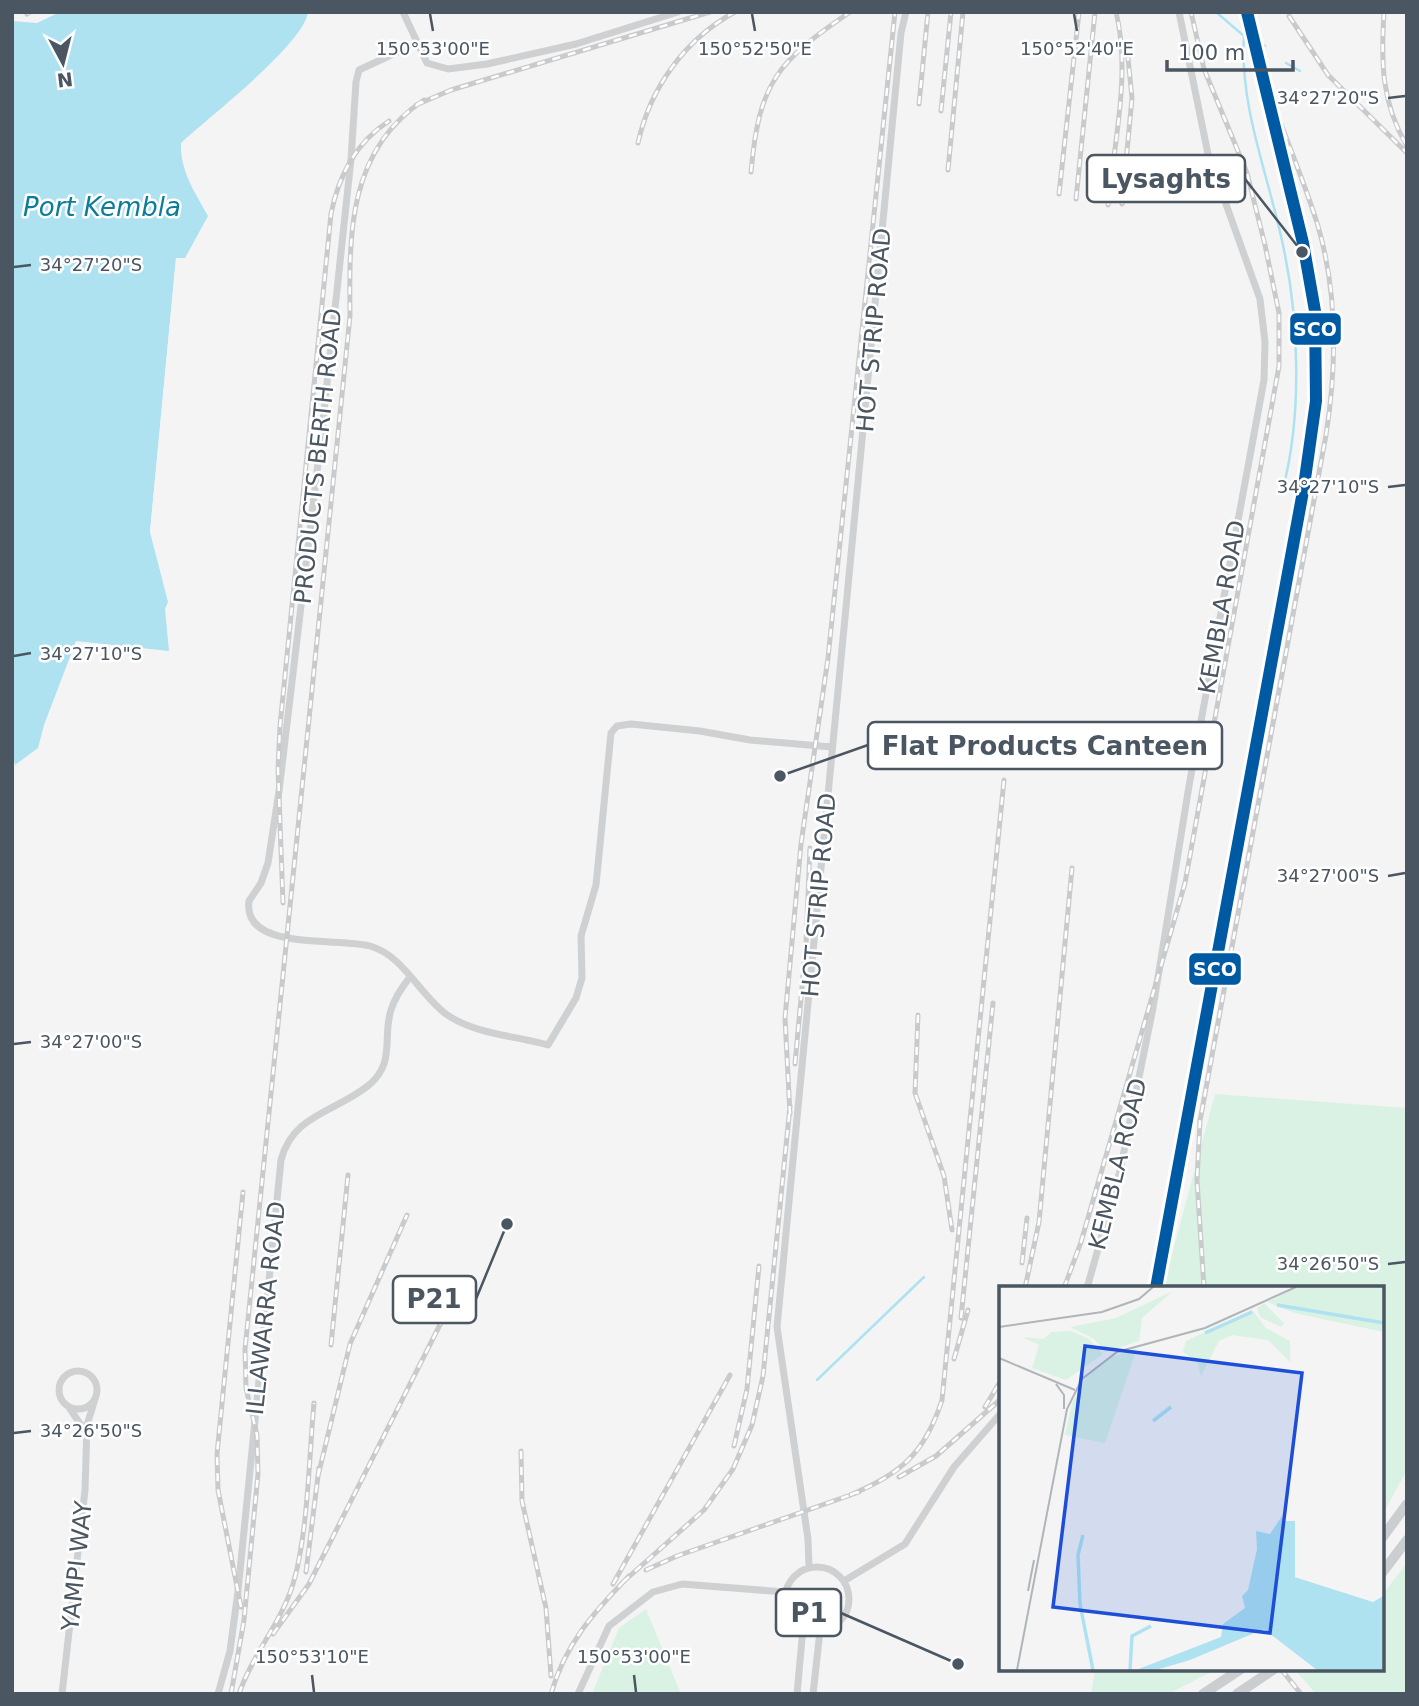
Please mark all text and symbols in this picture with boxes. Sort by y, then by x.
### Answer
north arrow [28,28,98,98]
scale bar [1167,28,1293,72]
text: 150°53'00"E [376,38,490,59]
text: 150°52'50"E [698,38,812,59]
text: 150°52'40"E [1020,38,1134,59]
text: 100 m [1178,41,1245,65]
text: N [56,68,74,92]
text: 34°27'20"S [1277,87,1379,108]
callout: Lysaghts [1087,155,1245,202]
text: Lysaghts [1101,164,1231,194]
water label: Port Kembla [23,192,181,222]
street label: HOT STRIP ROAD [851,227,897,433]
text: 34°27'20"S [40,254,142,275]
street label: PRODUCTS BERTH ROAD [289,307,347,605]
line badge: SCO [1289,312,1342,346]
text: SCO [1293,318,1337,340]
text: 34°27'10"S [1277,476,1379,497]
street label: KEMBLA ROAD [1193,518,1251,696]
text: 34°27'10"S [40,643,142,664]
callout: Flat Products Canteen [868,722,1222,769]
text: Flat Products Canteen [882,731,1208,761]
street label: HOT STRIP ROAD [796,792,842,998]
text: 34°27'00"S [1277,865,1379,886]
line badge: SCO [1188,952,1242,986]
text: SCO [1193,958,1237,980]
text: 34°27'00"S [40,1031,142,1052]
street label: KEMBLA ROAD [1083,1075,1153,1253]
street label: ILLAWARRA ROAD [241,1200,291,1416]
text: 34°26'50"S [1277,1253,1379,1274]
callout: P21 [393,1276,476,1323]
text: P21 [406,1284,462,1314]
inset map [999,1286,1384,1671]
text: 34°26'50"S [40,1420,142,1441]
street label: YAMPI WAY [56,1499,98,1633]
callout: P1 [776,1589,841,1636]
text: P1 [790,1598,828,1628]
text: 150°53'10"E [255,1646,369,1667]
text: 150°53'00"E [577,1646,691,1667]

